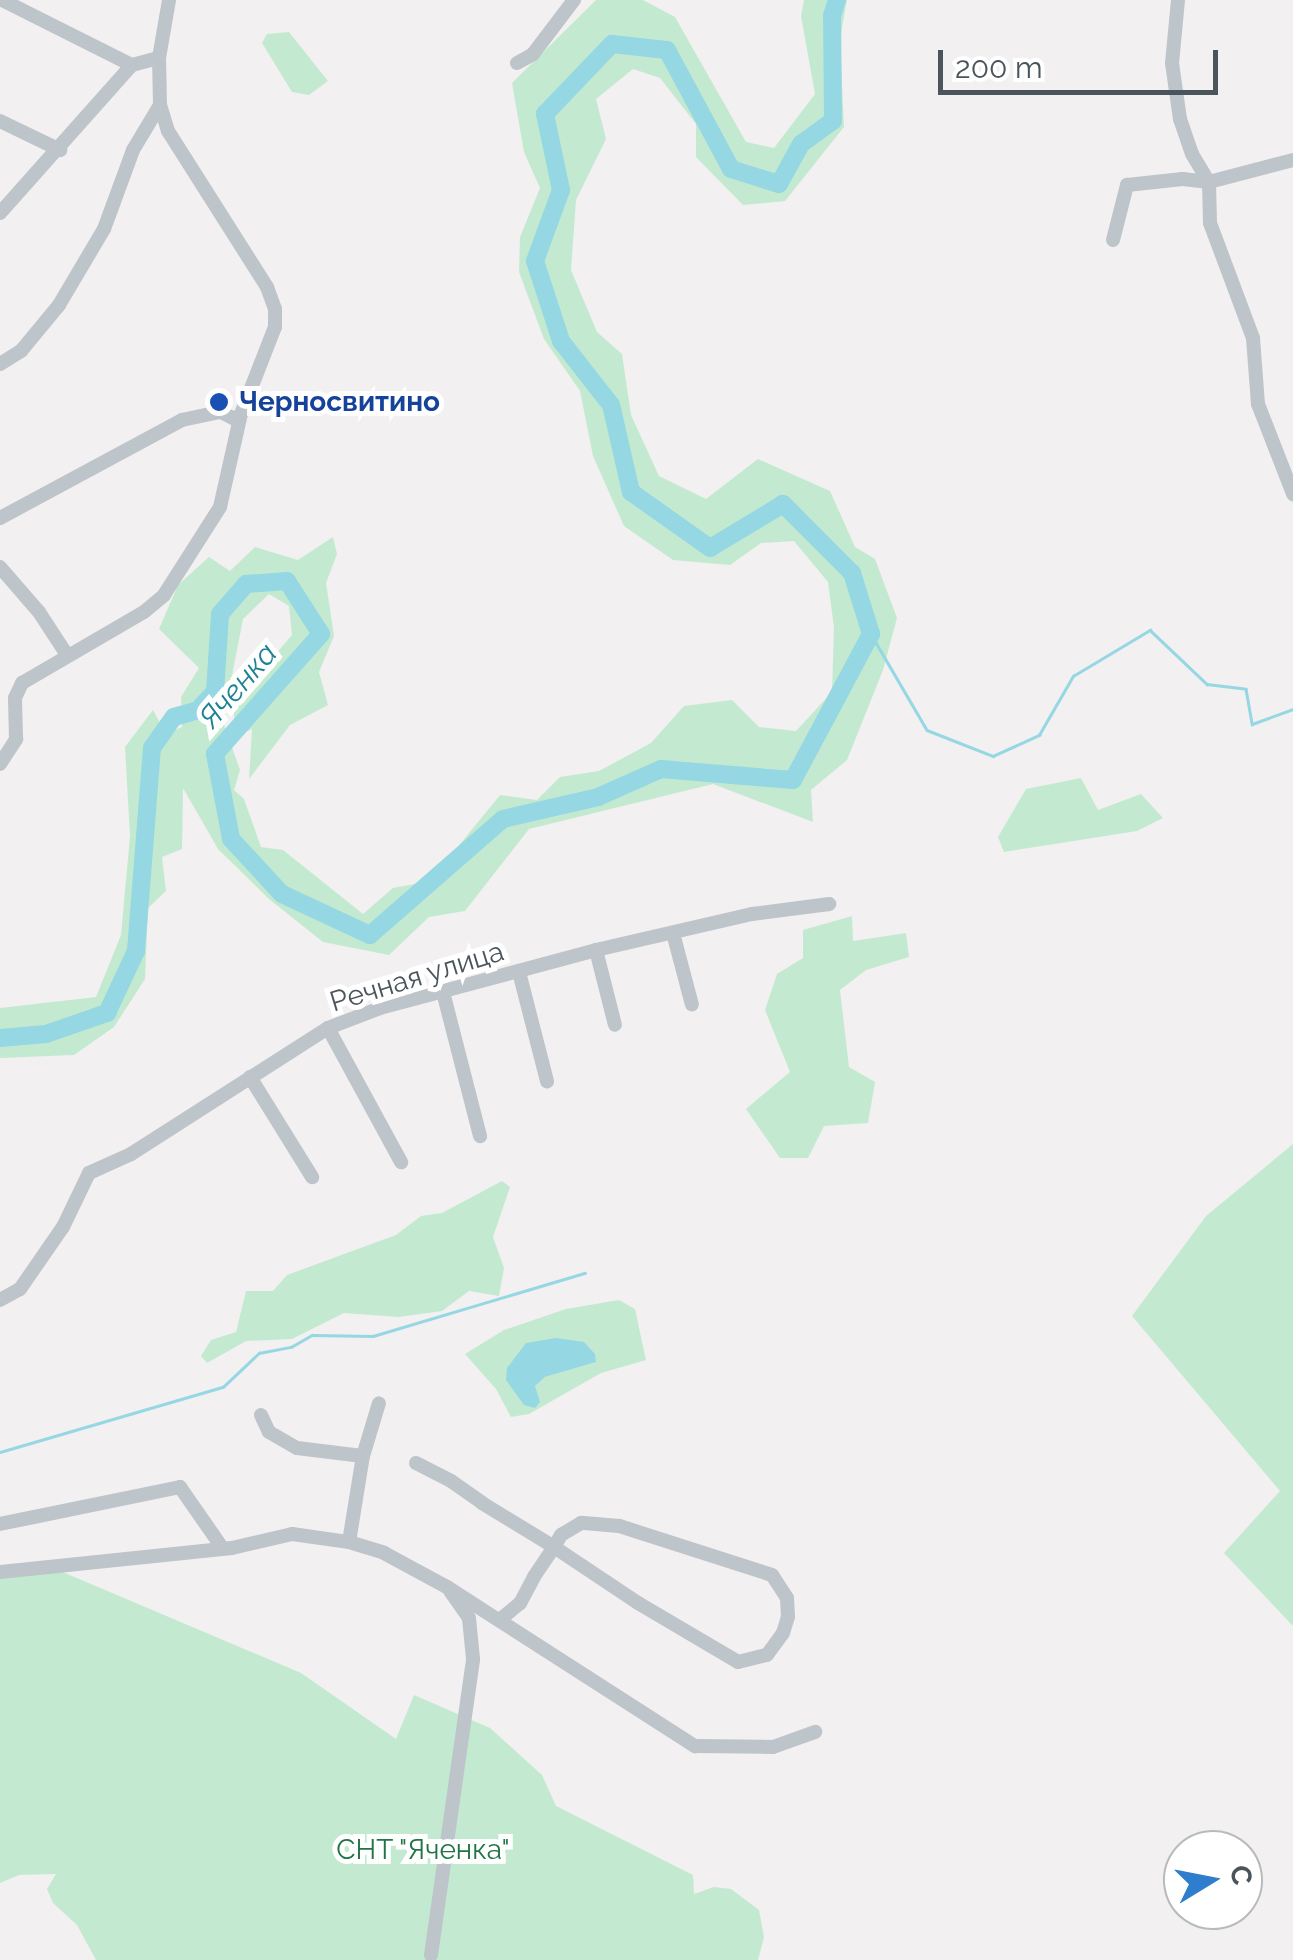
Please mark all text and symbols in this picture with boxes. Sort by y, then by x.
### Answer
scale bar [943,30,1223,92]
text: 200 m [955,50,1043,85]
place label: Черносвитино [239,385,440,419]
marker: Черносвитино [208,391,230,413]
water label: Яченка [191,636,285,736]
street label: Речная улица [326,935,508,1019]
north arrow [1163,1830,1263,1930]
park label: СНТ "Яченка" [336,1833,510,1867]
text: С [1223,1863,1259,1887]

